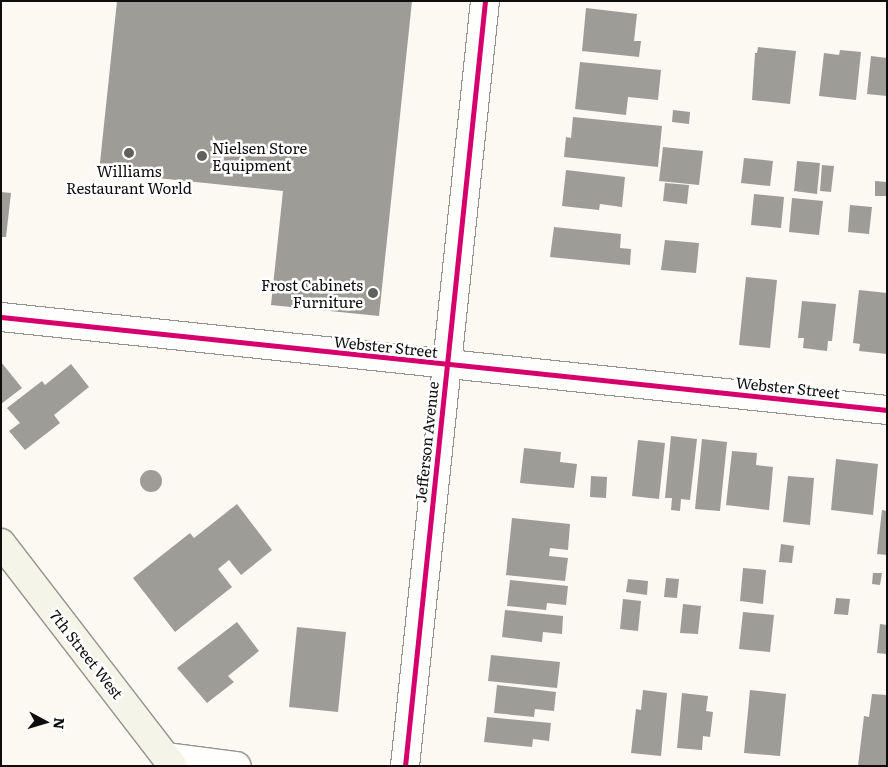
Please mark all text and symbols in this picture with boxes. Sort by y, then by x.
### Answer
place label: Nielsen Store Equipment [212,138,307,173]
marker: Williams Restaurant World [123,147,135,159]
marker: Nielsen Store Equipment [196,150,208,162]
place label: Williams Restaurant World [66,161,192,196]
place label: Frost Cabinets Furniture [261,275,363,310]
marker: Frost Cabinets Furniture [367,287,379,299]
street label: Webster Street [333,332,439,360]
street label: Webster Street [735,373,841,401]
street label: Jefferson Avenue [411,380,441,504]
street label: 7th Street West [47,606,127,702]
north arrow [20,697,70,747]
text: N [49,717,70,730]

